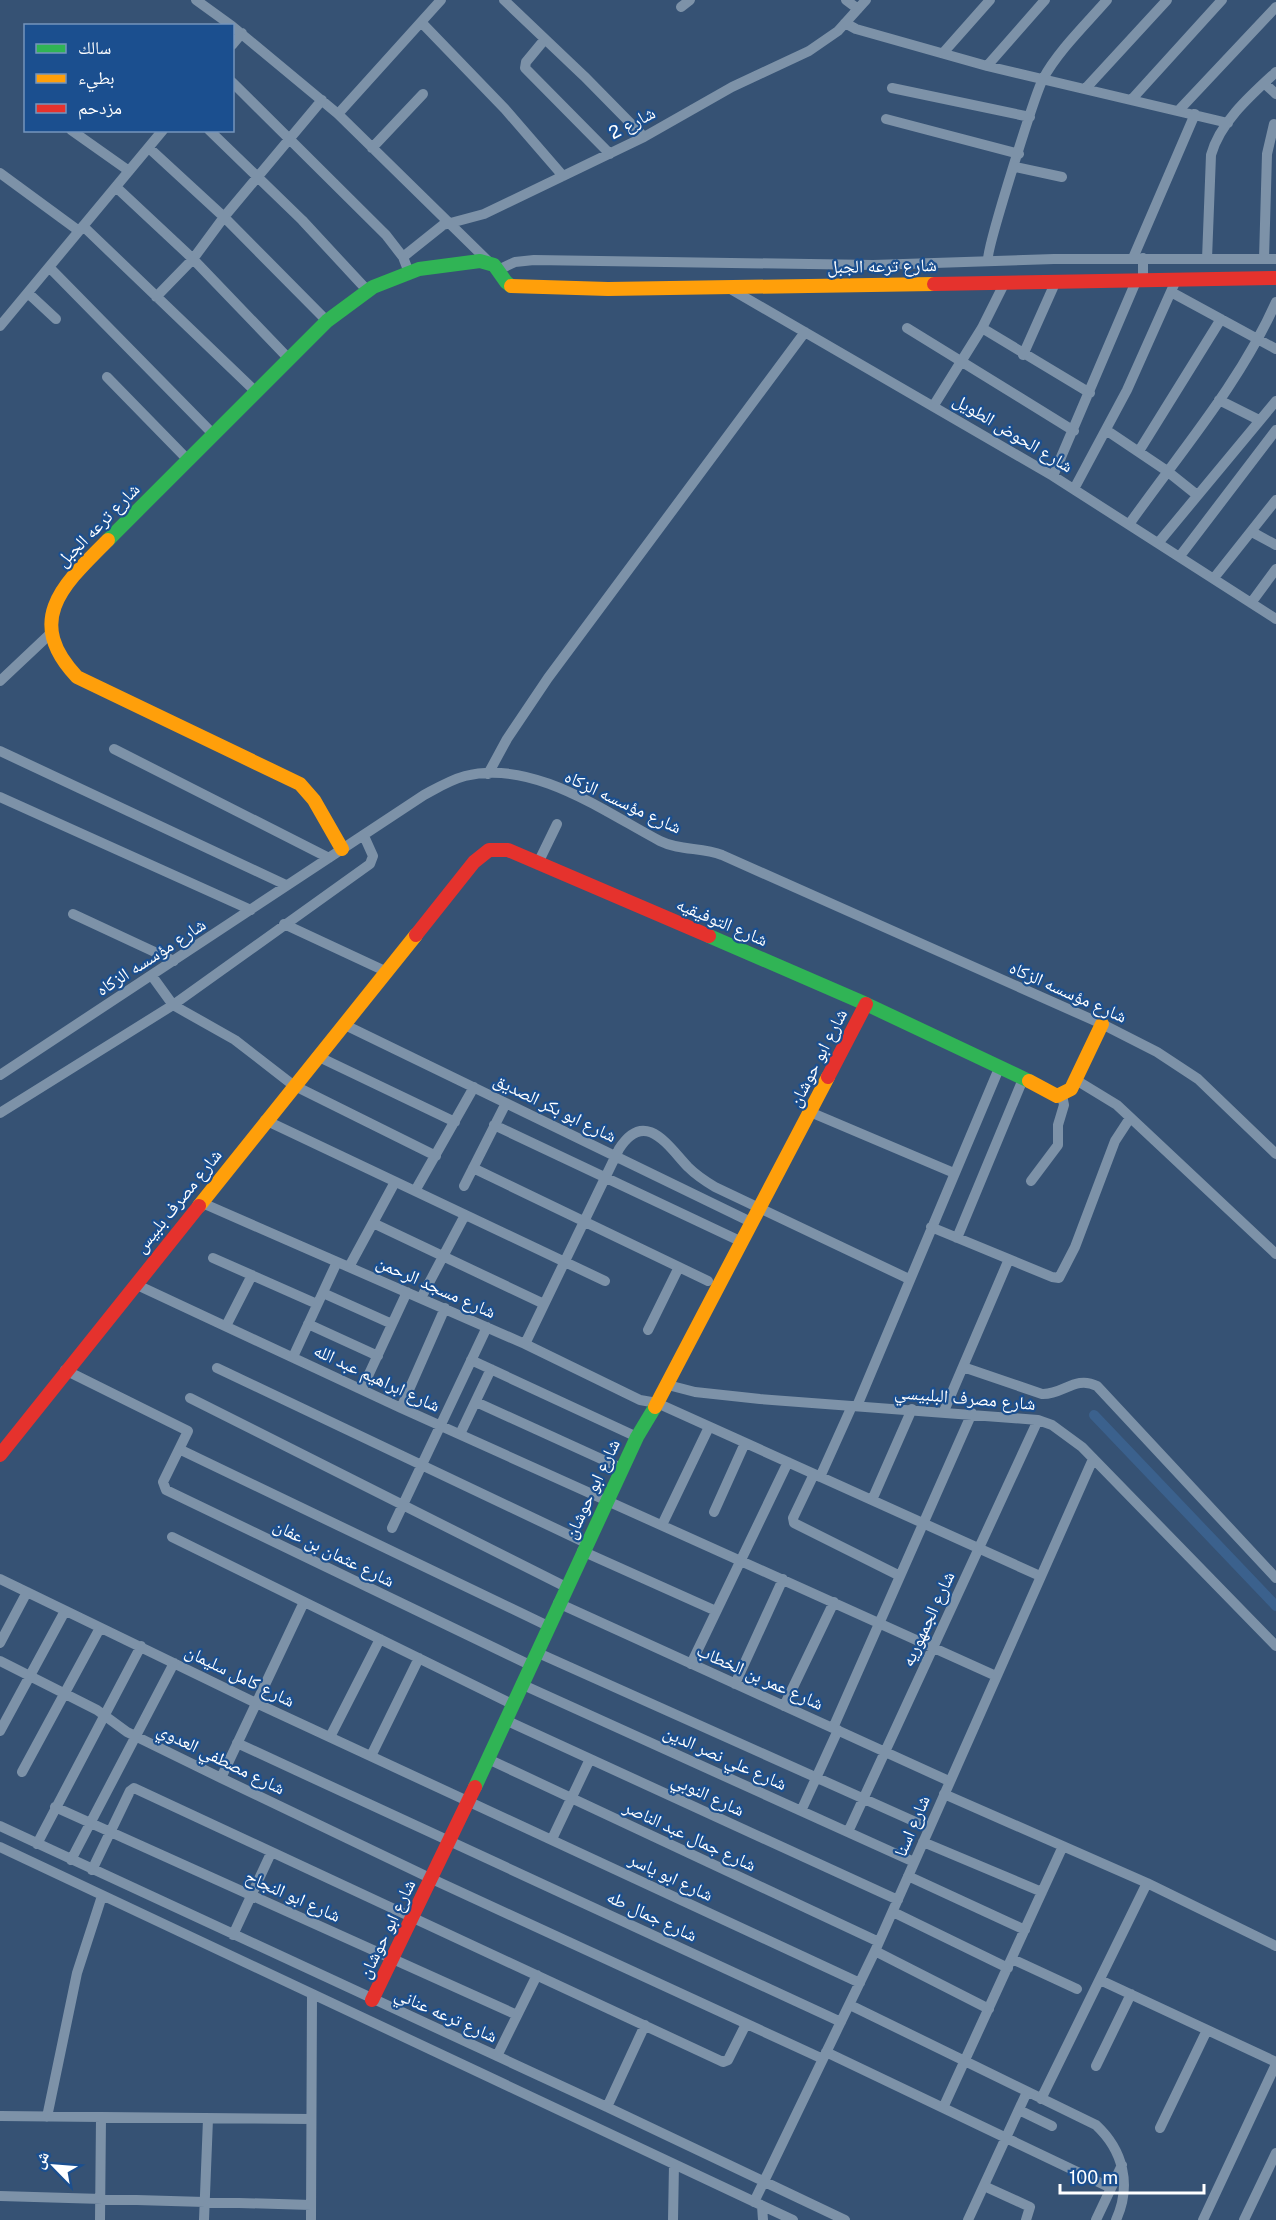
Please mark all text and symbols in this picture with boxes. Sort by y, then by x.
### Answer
legend [24,24,234,132]
text: سالك [78,37,111,58]
text: بطيء [78,67,115,93]
text: مزدحم [78,97,122,120]
street label: شارع 2 [605,102,659,144]
street label: شارع ترعه الجبل [827,254,937,278]
street label: شارع الحوض الطويل [949,389,1077,477]
street label: شارع ترعه الجبل [51,478,145,572]
street label: شارع مؤسسه الزكاه [561,765,685,839]
street label: شارع التوفيقيه [673,893,771,951]
street label: شارع مؤسسه الزكاه [92,913,210,1001]
street label: شارع مؤسسه الزكاه [1006,956,1130,1028]
street label: شارع ابو حوشان [784,1005,852,1111]
street label: شارع ابو بكر الصديق [490,1069,620,1147]
street label: شارع مصرف بلبيس [129,1145,227,1257]
street label: شارع مسجد الرحمن [373,1251,499,1323]
street label: شارع ابراهيم عبد الله [310,1339,444,1418]
street label: شارع مصرف البلبيسي [893,1381,1036,1419]
street label: شارع ابو حوشان [559,1436,625,1542]
street label: شارع عثمان بن عفان [270,1514,398,1592]
street label: شارع الجمهوريه [896,1568,960,1670]
street label: شارع عمر بن الخطاب [693,1639,827,1715]
street label: شارع كامل سليمان [182,1640,298,1712]
street label: شارع مصطفي العدوي [152,1719,288,1803]
street label: شارع علي نصر الدين [658,1721,790,1798]
street label: شارع النوبي [667,1769,748,1825]
street label: شارع اسنا [889,1792,935,1860]
street label: شارع جمال عبد الناصر [619,1795,760,1876]
street label: شارع ابو ياسر [624,1847,717,1906]
street label: شارع ابو النجاح [242,1865,344,1928]
street label: شارع ابو حوشان [354,1876,420,1982]
street label: شارع جمال طه [603,1886,701,1946]
street label: شارع ترعه عناني [390,1983,501,2051]
north arrow [24,2136,84,2196]
text: ش [29,2148,53,2172]
scale bar [1060,2157,1204,2195]
text: 100 m [1069,2167,1118,2188]

